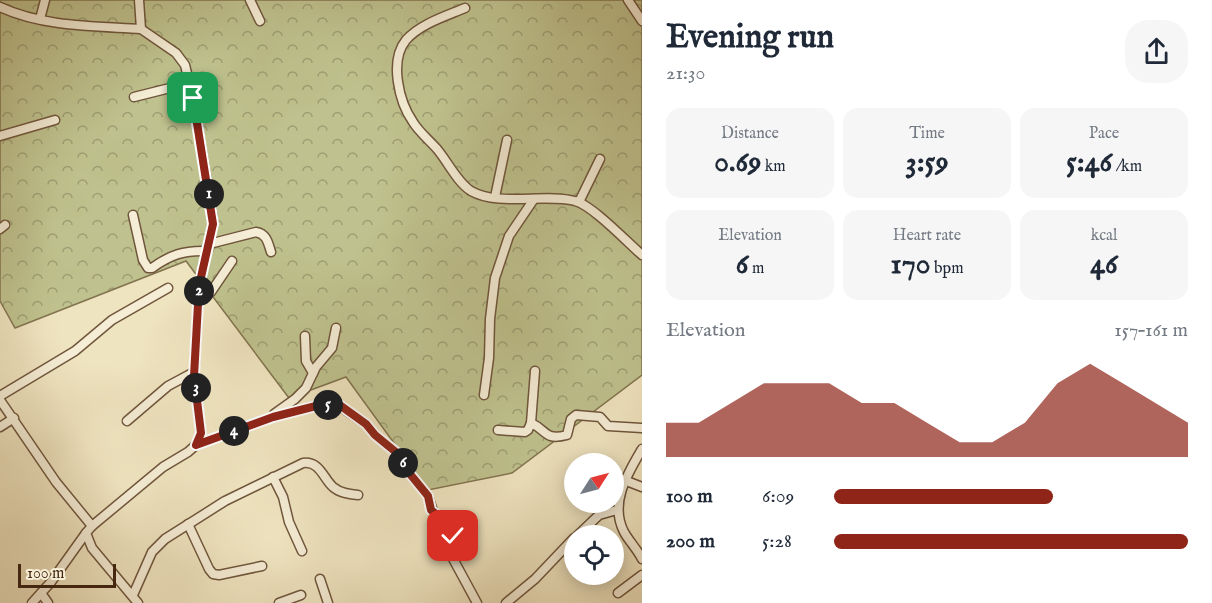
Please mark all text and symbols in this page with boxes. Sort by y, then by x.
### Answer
text: Evening run [666,17,834,59]
button: share [1125,20,1188,83]
text: 21:30 [666,61,705,86]
pin [167,72,218,123]
icon: arrive [176,81,209,114]
text: Distance [721,124,779,144]
text: Time [909,124,945,144]
text: Pace [1089,124,1119,144]
text: 0.69 [714,144,761,182]
text: 3:59 [905,144,949,182]
text: 5:46 [1066,144,1112,182]
text: km [761,157,786,177]
text: /km [1112,157,1142,177]
pin: 1 [194,179,224,209]
text: 1 [206,184,212,204]
text: Elevation [718,226,782,246]
text: Heart rate [893,226,961,246]
text: kcal [1091,226,1117,246]
text: 6 [736,246,748,284]
text: 170 [891,246,930,284]
text: 46 [1090,246,1118,284]
text: m [748,259,764,279]
text: bpm [930,259,963,279]
pin: 2 [184,276,214,306]
text: 2 [195,281,203,301]
text: Elevation [666,318,745,343]
text: 157–161 m [1114,318,1188,343]
pin: 3 [181,373,211,403]
text: 3 [193,378,199,398]
pin: 5 [313,390,343,420]
text: 5 [325,395,331,415]
pin: 4 [219,416,249,446]
text: 4 [230,421,238,441]
pin: 6 [388,448,418,478]
text: 6 [400,453,406,473]
north arrow [564,453,624,513]
map controls [564,453,624,585]
text: 100 m [666,484,713,509]
text: 6:09 [762,484,794,509]
pin [427,510,478,561]
icon: check [436,519,469,552]
button: locate [564,525,624,585]
text: 200 m [666,529,715,554]
text: 5:28 [762,529,792,554]
scale bar [18,561,116,588]
text: 100 m [27,564,64,584]

